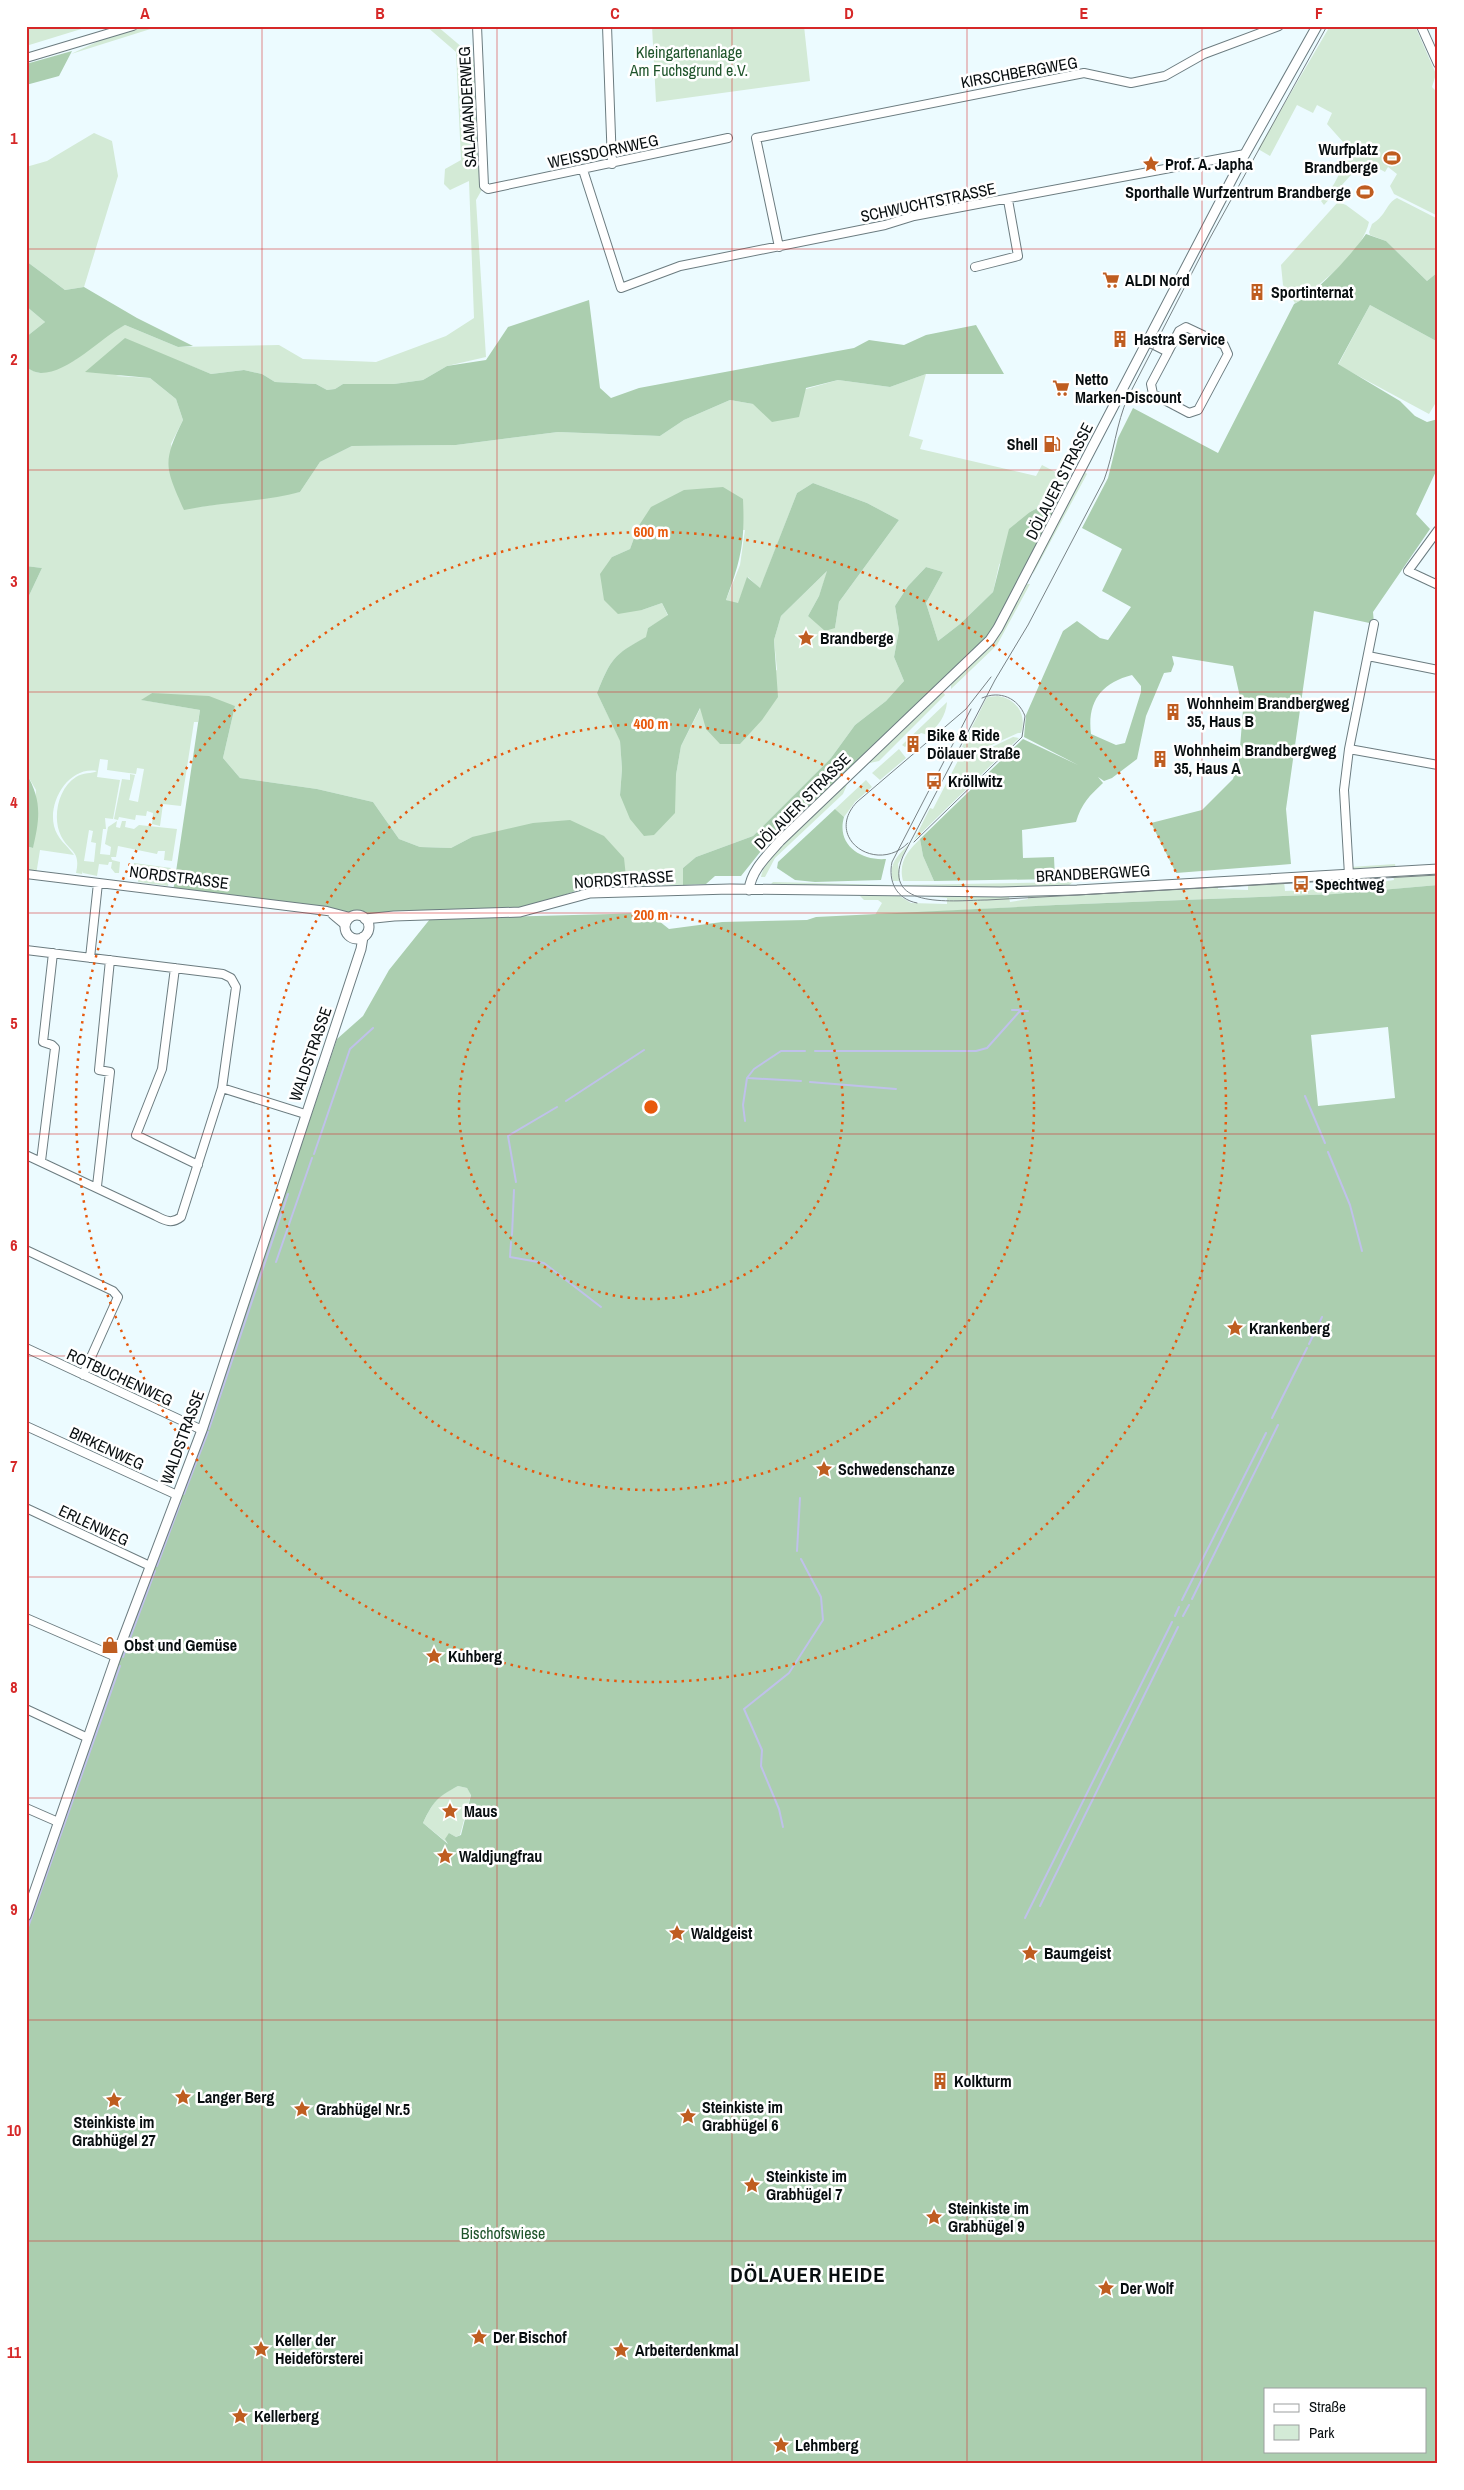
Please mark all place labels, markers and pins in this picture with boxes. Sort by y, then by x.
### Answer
place label: Wurfplatz Brandberge [1304,138,1378,178]
sports icon: Wurfplatz Brandberge [1382,148,1402,168]
place label: Prof. A. Japha [1165,153,1253,175]
place icon: Prof. A. Japha [1141,154,1161,174]
place label: Sporthalle Wurfzentrum Brandberge [1125,181,1351,203]
sports icon: Sporthalle Wurfzentrum Brandberge [1355,182,1375,202]
place label: ALDI Nord [1125,269,1190,291]
supermarket icon: ALDI Nord [1101,270,1121,290]
place label: Sportinternat [1271,281,1354,303]
building icon: Sportinternat [1247,282,1267,302]
place label: Hastra Service [1134,328,1225,350]
building icon: Hastra Service [1110,329,1130,349]
place label: Netto Marken-Discount [1075,368,1182,408]
supermarket icon: Netto Marken-Discount [1051,378,1071,398]
place label: Shell [1007,433,1038,455]
fuel station icon: Shell [1042,434,1062,454]
place label: Brandberge [820,627,894,649]
place icon: Brandberge [796,628,816,648]
place label: Wohnheim Brandbergweg 35, Haus B [1187,692,1349,732]
building icon: Wohnheim Brandbergweg 35, Haus B [1163,702,1183,722]
place label: Bike & Ride Dölauer Straße [927,724,1020,764]
building icon: Bike & Ride Dölauer Straße [903,734,923,754]
place label: Wohnheim Brandbergweg 35, Haus A [1174,739,1336,779]
building icon: Wohnheim Brandbergweg 35, Haus A [1150,749,1170,769]
place label: Kröllwitz [948,770,1003,792]
bus stop icon: Kröllwitz [924,771,944,791]
place label: Spechtweg [1315,873,1384,895]
bus stop icon: Spechtweg [1291,874,1311,894]
centre of rings [642,1098,660,1116]
place label: Krankenberg [1249,1317,1330,1339]
place icon: Krankenberg [1225,1318,1245,1338]
place label: Schwedenschanze [838,1458,955,1480]
place icon: Schwedenschanze [814,1459,834,1479]
place label: Obst und Gemüse [124,1634,237,1656]
shop icon: Obst und Gemüse [100,1635,120,1655]
place label: Kuhberg [448,1645,502,1667]
place icon: Kuhberg [424,1646,444,1666]
place label: Maus [464,1800,498,1822]
place icon: Maus [440,1801,460,1821]
place label: Waldjungfrau [459,1845,542,1867]
place icon: Waldjungfrau [435,1846,455,1866]
place label: Waldgeist [691,1922,753,1944]
place icon: Waldgeist [667,1923,687,1943]
place label: Baumgeist [1044,1942,1112,1964]
place icon: Baumgeist [1020,1943,1040,1963]
place label: Kolkturm [954,2070,1012,2092]
building icon: Kolkturm [930,2071,950,2091]
place label: Langer Berg [197,2086,274,2108]
place icon: Langer Berg [173,2087,193,2107]
place icon: Steinkiste im Grabhügel 27 [104,2090,124,2110]
place label: Steinkiste im Grabhügel 6 [702,2096,783,2136]
place label: Grabhügel Nr.5 [316,2098,410,2120]
place icon: Grabhügel Nr.5 [292,2099,312,2119]
place icon: Steinkiste im Grabhügel 6 [678,2106,698,2126]
place label: Steinkiste im Grabhügel 27 [72,2111,156,2151]
place label: Steinkiste im Grabhügel 7 [766,2165,847,2205]
place icon: Steinkiste im Grabhügel 7 [742,2175,762,2195]
place label: Steinkiste im Grabhügel 9 [948,2197,1029,2237]
place icon: Steinkiste im Grabhügel 9 [924,2207,944,2227]
place label: Der Wolf [1120,2277,1174,2299]
place icon: Der Wolf [1096,2278,1116,2298]
place label: Der Bischof [493,2326,567,2348]
place icon: Der Bischof [469,2327,489,2347]
place label: Keller der Heideförsterei [275,2329,363,2369]
place icon: Keller der Heideförsterei [251,2339,271,2359]
place label: Arbeiterdenkmal [635,2339,739,2361]
place icon: Arbeiterdenkmal [611,2340,631,2360]
place label: Kellerberg [254,2405,319,2427]
place icon: Kellerberg [230,2406,250,2426]
place label: Lehmberg [795,2434,858,2456]
place icon: Lehmberg [771,2435,791,2455]

